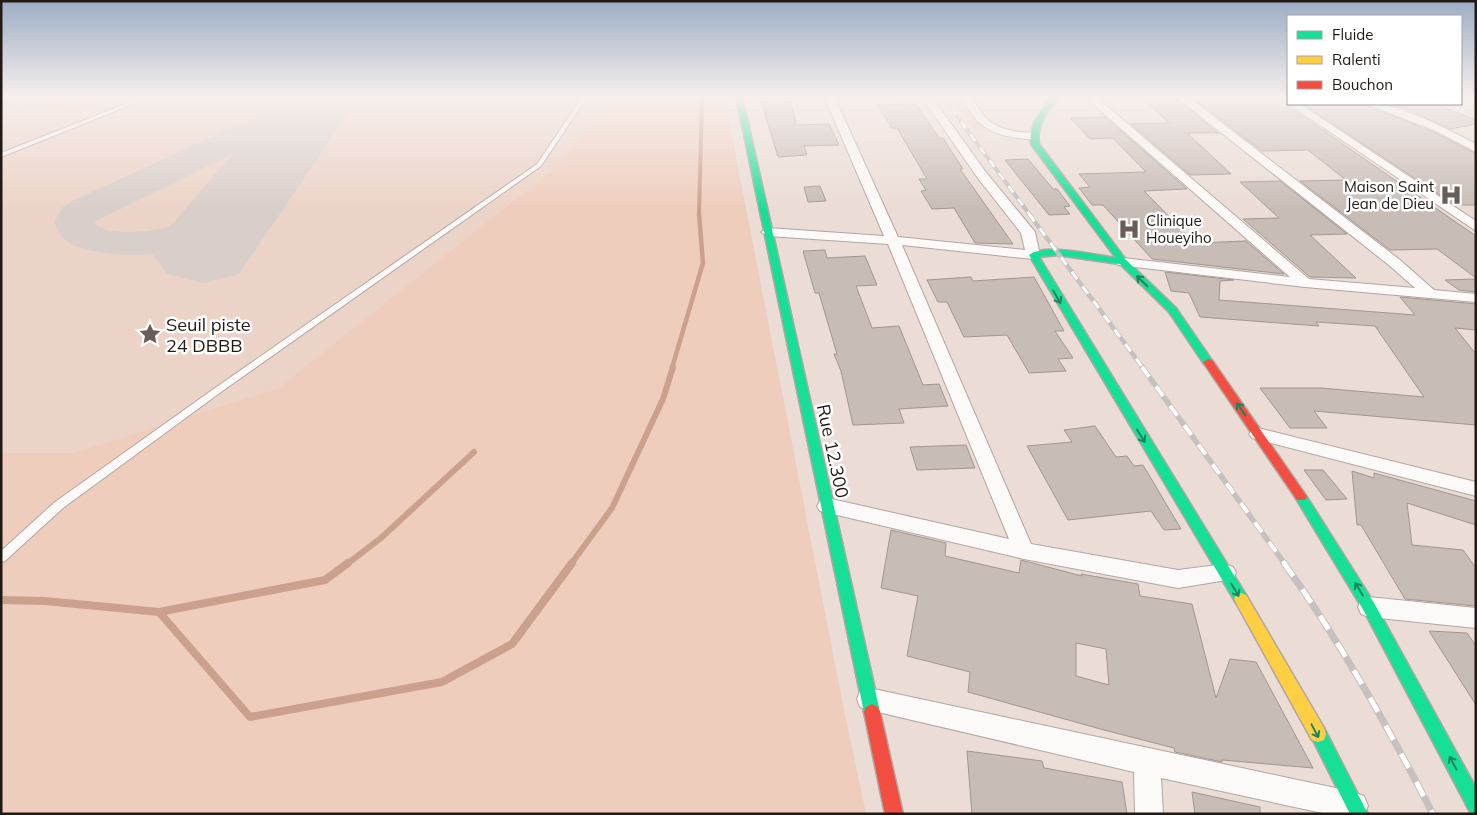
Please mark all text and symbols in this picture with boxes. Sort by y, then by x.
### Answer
legend [1287,15,1462,105]
text: Fluide [1332,25,1373,44]
text: Ralenti [1332,50,1381,69]
text: Bouchon [1332,75,1393,94]
place label: Maison Saint Jean de Dieu [1344,177,1434,213]
hospital icon: Maison Saint Jean de Dieu [1438,182,1464,208]
place label: Clinique Houeyiho [1146,211,1212,247]
hospital icon: Clinique Houeyiho [1116,216,1142,242]
one-way arrow [1136,275,1149,287]
one-way arrow [1053,289,1063,304]
place label: Seuil piste 24 DBBB [166,313,251,357]
place icon: Seuil piste 24 DBBB [137,321,163,347]
street label: Rue 12.300 [812,402,854,500]
one-way arrow [1236,402,1246,416]
one-way arrow [1136,429,1146,443]
one-way arrow [1230,582,1240,596]
one-way arrow [1353,583,1363,597]
one-way arrow [1310,724,1320,739]
one-way arrow [1448,755,1458,770]

